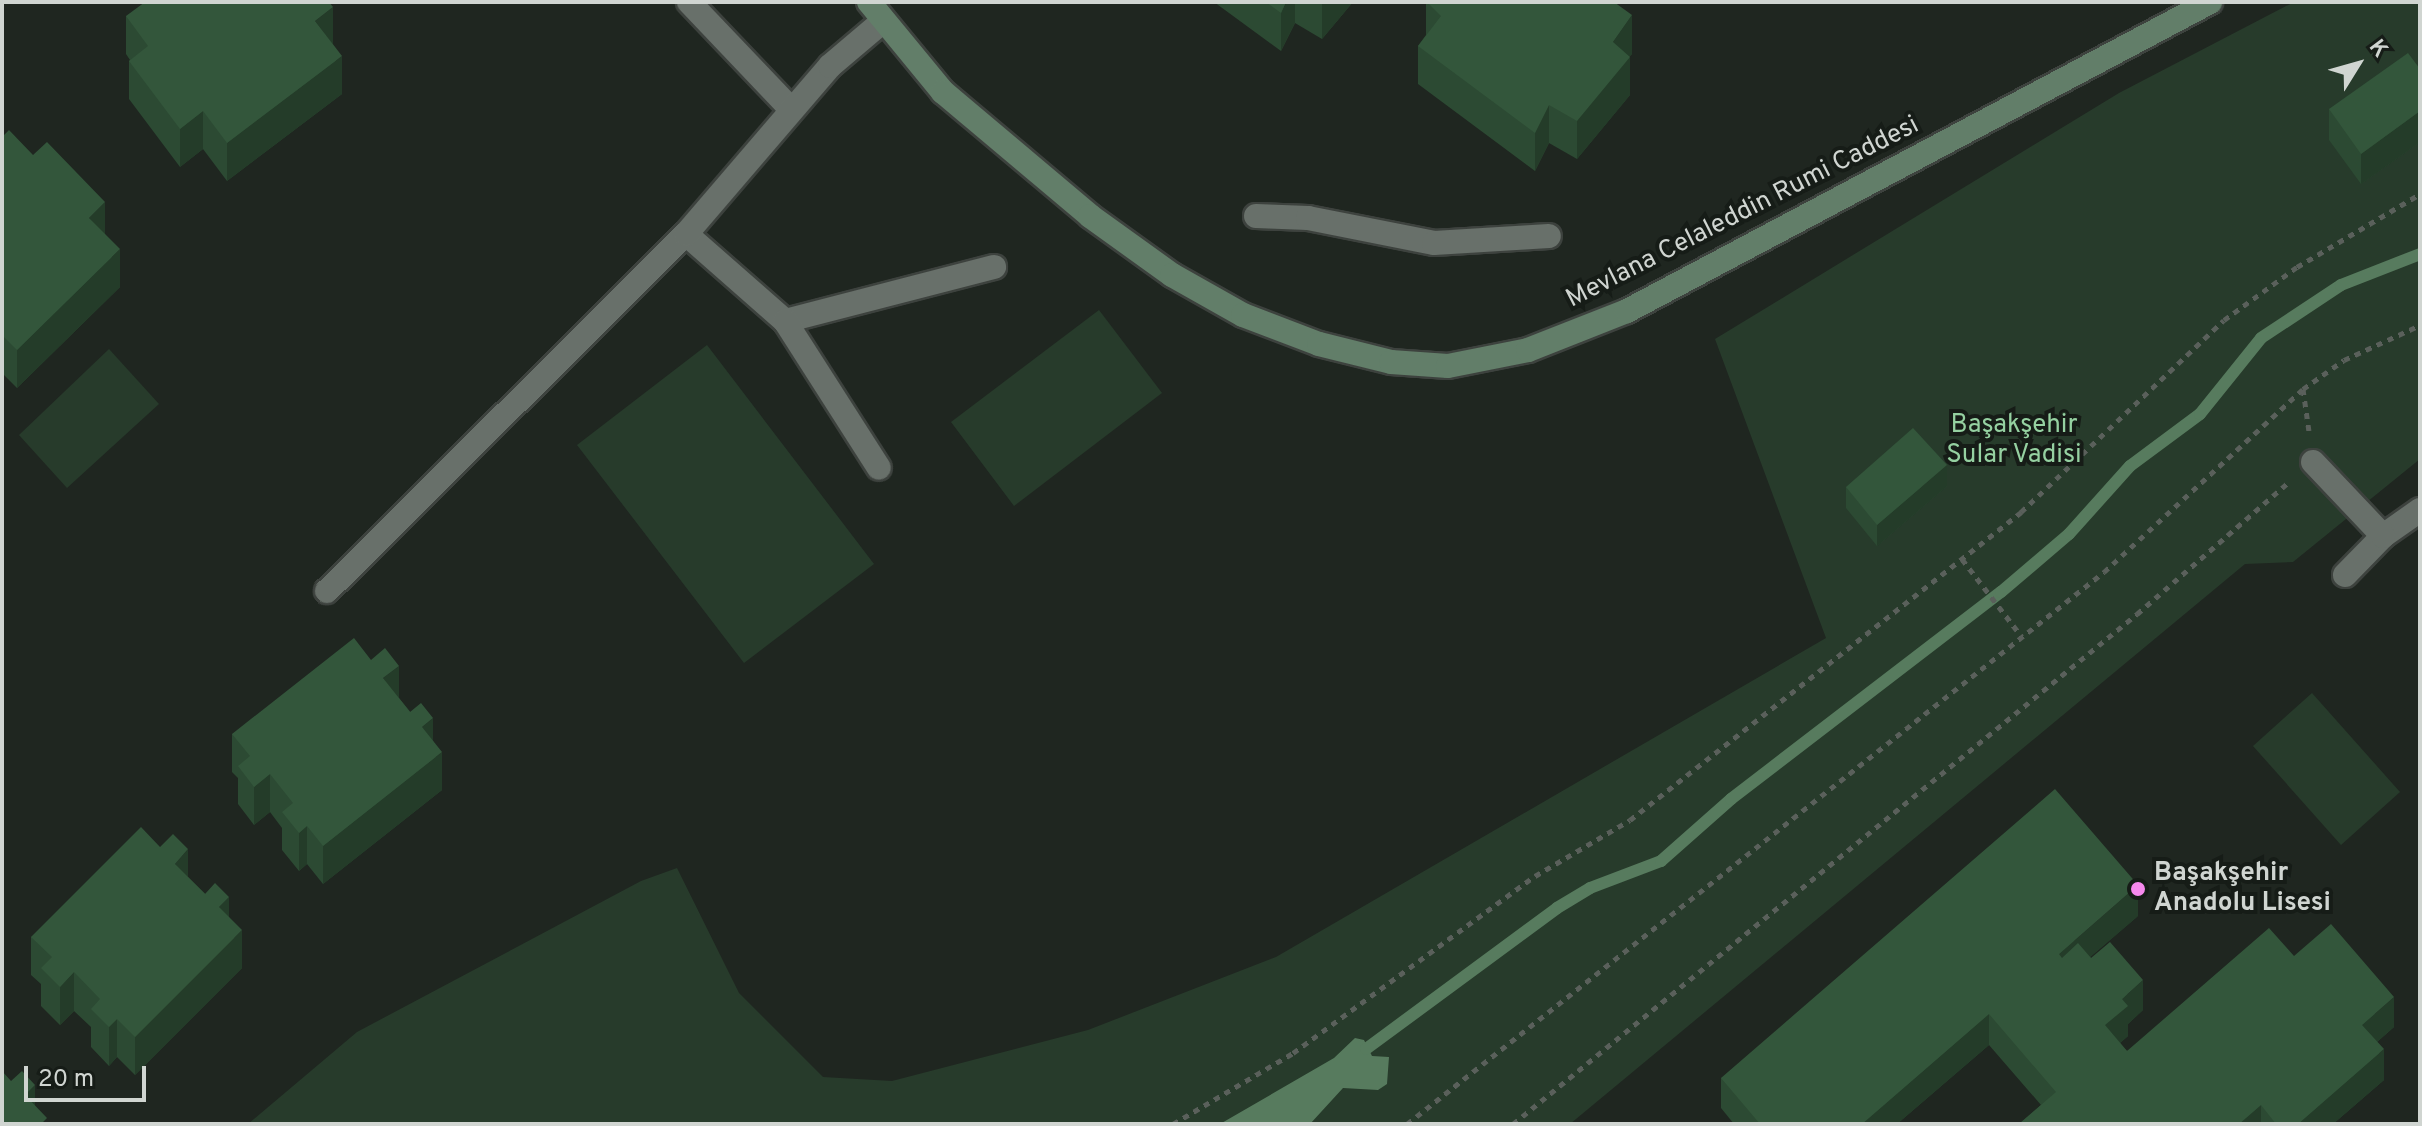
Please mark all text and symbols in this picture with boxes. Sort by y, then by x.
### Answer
north arrow [2318,24,2398,104]
text: K [2362,35,2393,64]
street label: Mevlana Celaleddin Rumi Caddesi [1562,110,1924,316]
park label: Başakşehir Sular Vadisi [1946,410,2082,472]
place label: Başakşehir Anadolu Lisesi [2154,858,2331,920]
marker: Başakşehir Anadolu Lisesi [2129,880,2147,898]
scale bar [28,1050,150,1100]
text: 20 m [38,1065,94,1095]

